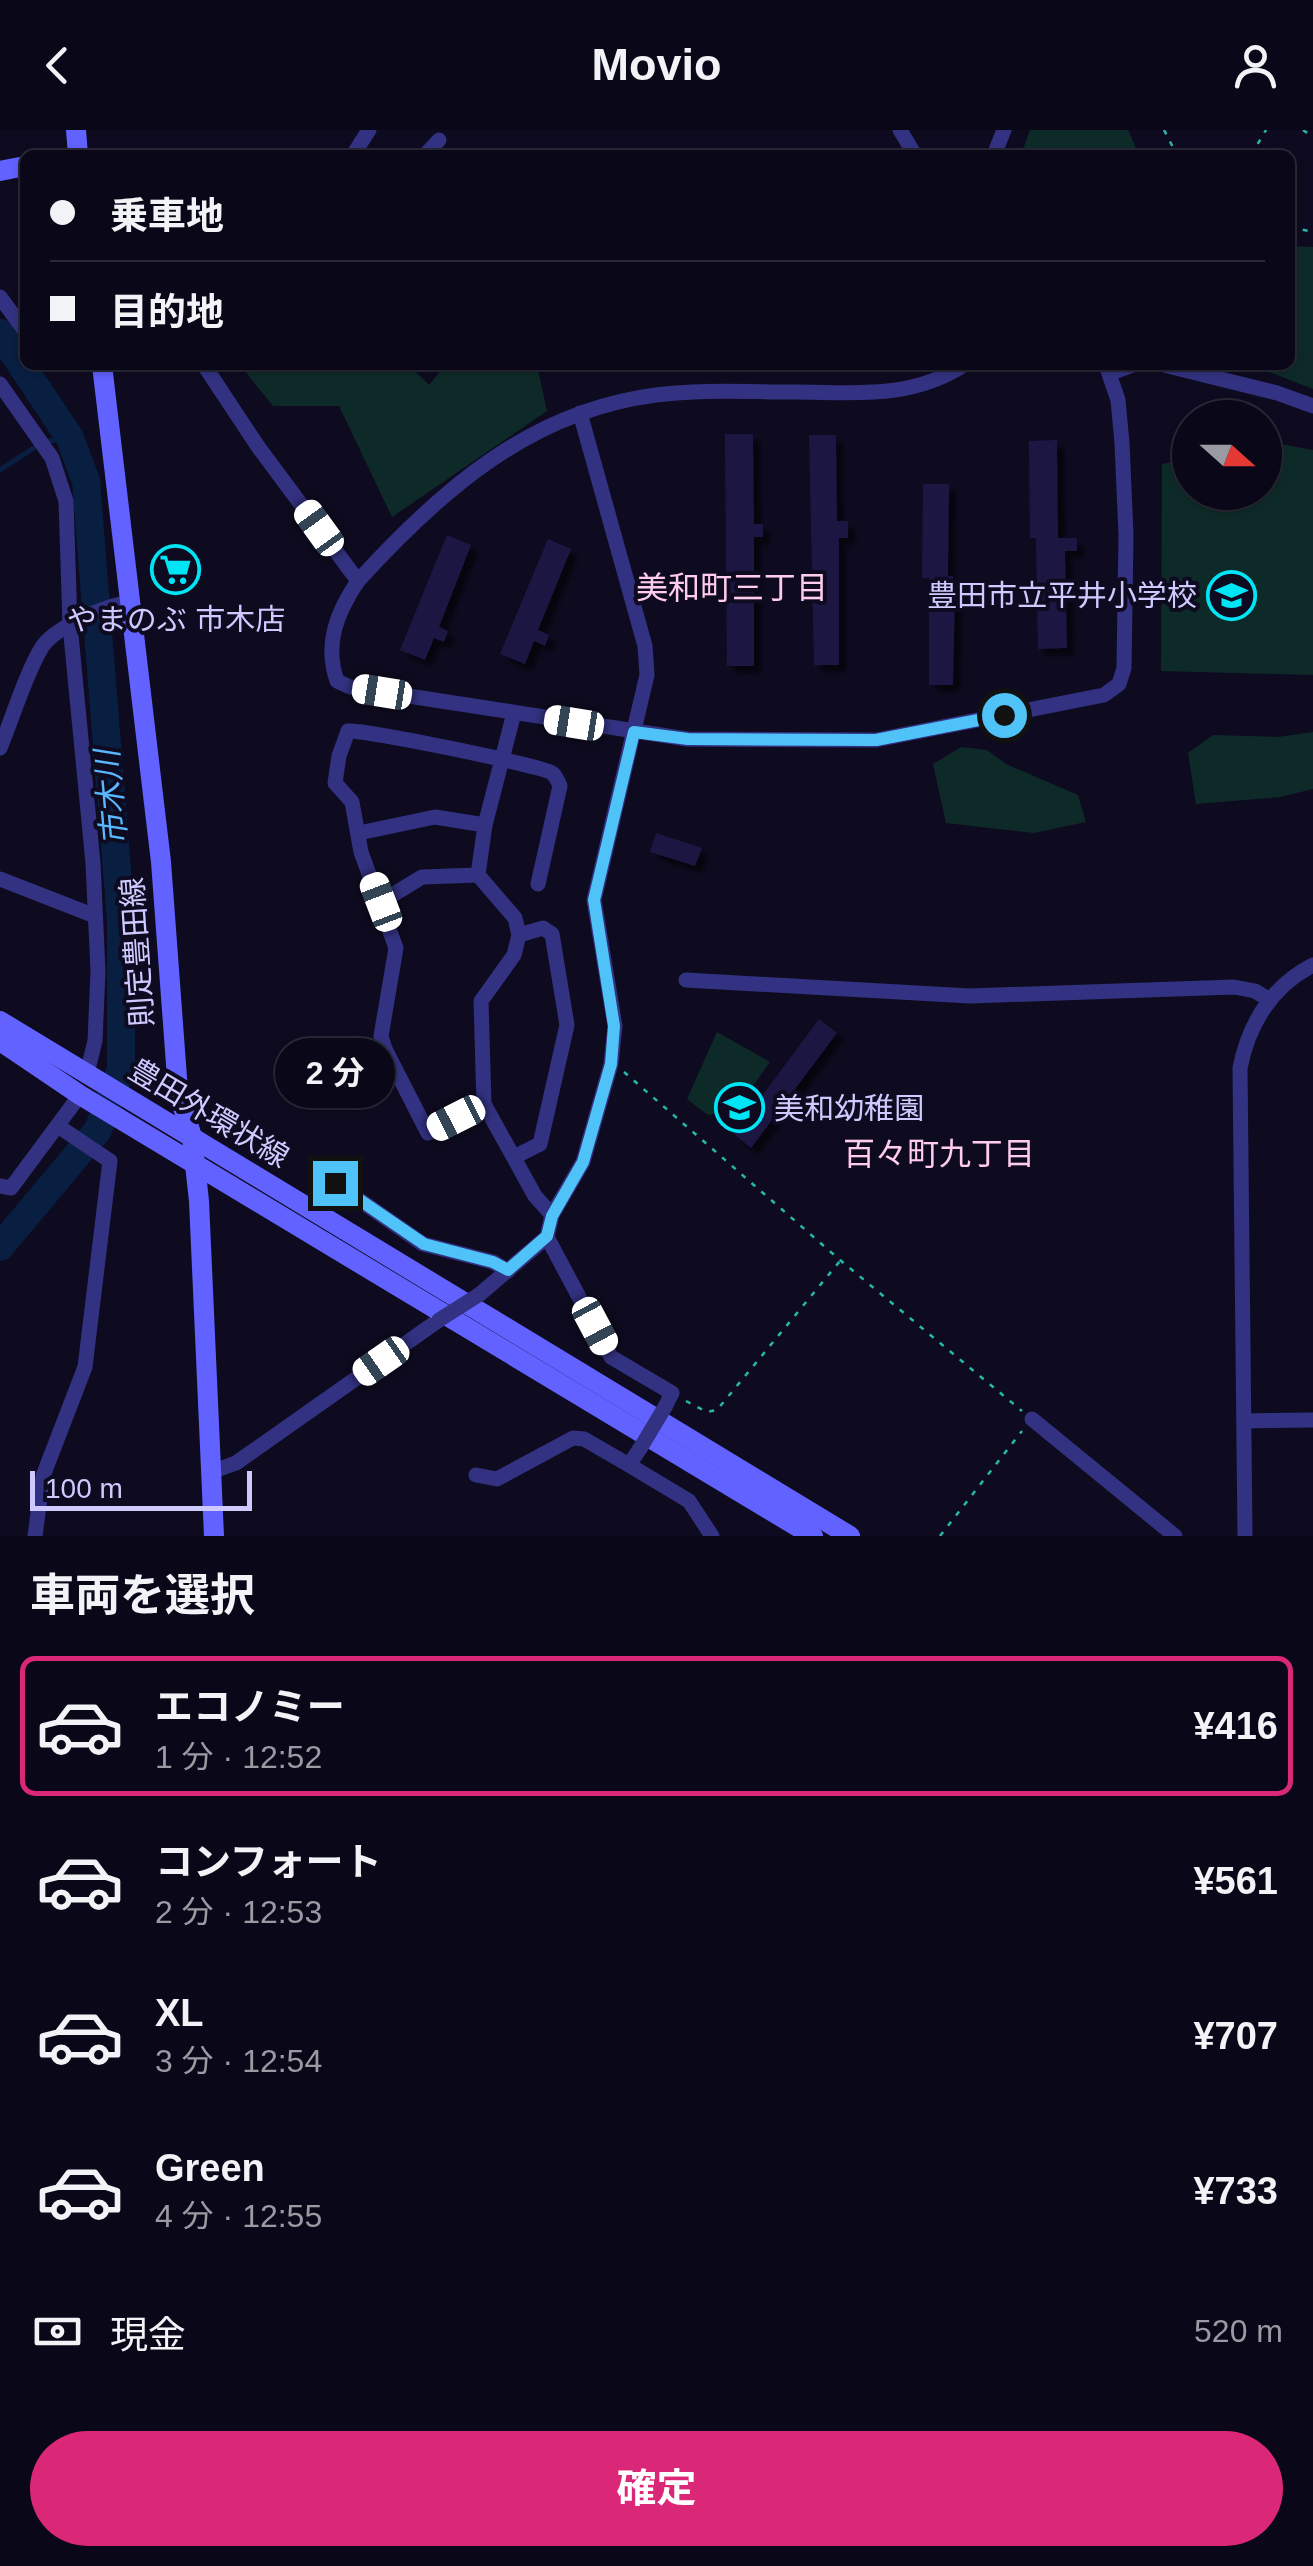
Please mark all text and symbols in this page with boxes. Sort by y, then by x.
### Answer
icon: back [30,38,85,93]
icon: person [1228,38,1283,93]
text: Movio [592,39,722,90]
text: 乗車地 [110,195,224,237]
text: 目的地 [110,291,224,333]
north arrow [1172,400,1282,510]
map controls [1172,400,1282,510]
car [289,495,349,561]
supermarket icon: やまのぶ 市木店 [150,544,202,596]
school or university icon: 豊田市立平井小学校 [1206,569,1258,621]
district label: 美和町三丁目 [636,570,828,606]
place label: 豊田市立平井小学校 [927,579,1197,612]
place label: やまのぶ 市木店 [67,603,285,636]
car [350,672,414,712]
route start [982,693,1027,738]
car [542,703,606,743]
water label: 市木川 [89,746,133,847]
car [356,869,406,935]
street label: 則定豊田線 [115,876,159,1028]
callout: 2 分 [275,1038,395,1108]
street label: 豊田外環状線 [123,1053,295,1173]
text: 2 分 [306,1055,364,1091]
school or university icon: 美和幼稚園 [713,1082,765,1134]
car [422,1091,490,1145]
place label: 美和幼稚園 [774,1092,924,1125]
district label: 百々町九丁目 [843,1136,1035,1172]
route end [313,1161,358,1206]
car [568,1292,622,1360]
car [348,1332,414,1390]
scale bar [30,1466,252,1511]
text: 100 m [45,1473,123,1504]
text: 車両を選択 [30,1570,255,1621]
icon: car [35,1681,125,1771]
text: エコノミー [155,1686,345,1728]
text: ¥416 [1193,1705,1278,1747]
text: 1 分 · 12:52 [155,1739,322,1775]
icon: car [35,1836,125,1926]
text: コンフォート [155,1841,382,1883]
text: ¥561 [1193,1860,1278,1902]
text: 2 分 · 12:53 [155,1894,322,1930]
icon: car [35,1991,125,2081]
text: XL [155,1992,204,2034]
text: ¥707 [1193,2015,1278,2057]
text: 3 分 · 12:54 [155,2043,322,2079]
icon: car [35,2146,125,2236]
text: Green [155,2147,265,2189]
text: ¥733 [1193,2170,1278,2212]
text: 4 分 · 12:55 [155,2198,322,2234]
icon: cash [30,2304,85,2359]
text: 520 m [1194,2313,1283,2349]
text: 現金 [110,2314,186,2356]
button: 確定 [30,2431,1283,2546]

